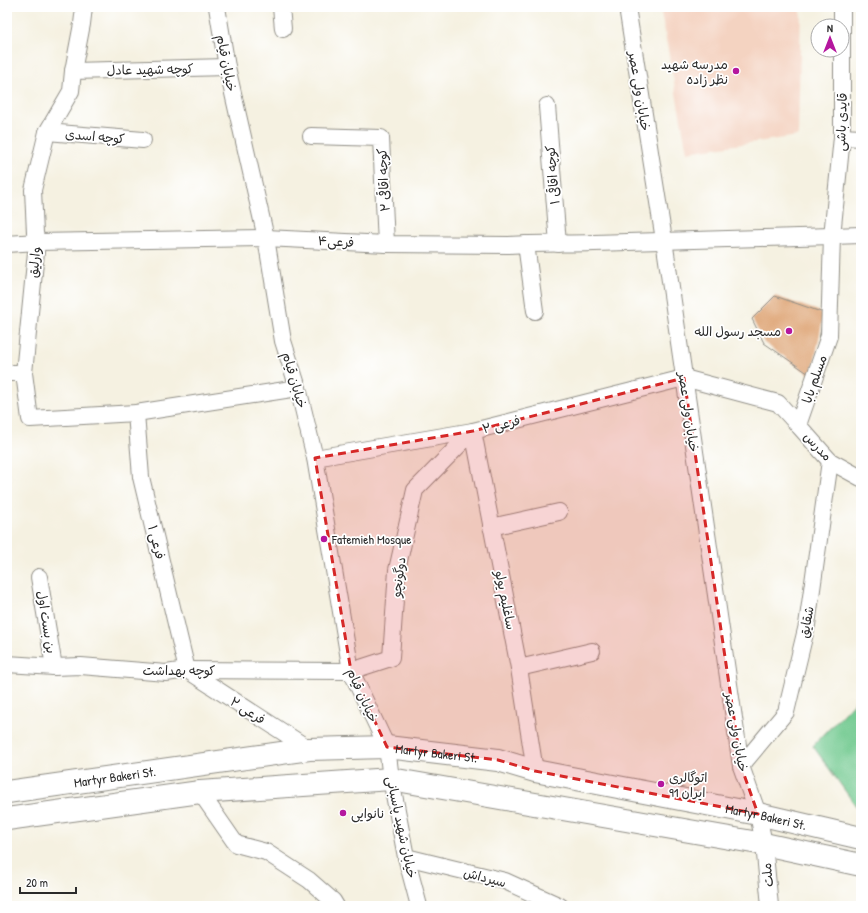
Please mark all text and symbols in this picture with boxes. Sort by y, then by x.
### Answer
north arrow [810,18,850,58]
text: N [827,21,833,35]
street label: خیابان قیام [211,33,241,93]
street label: خیابان ولی عصر [624,49,655,132]
place label: مدرسه شهید نظر زاده [661,55,728,88]
street label: کوچه شهید عادل [106,59,194,79]
marker: مدرسه شهید نظر زاده [731,66,741,76]
street label: قایدی باشی [831,92,852,152]
street label: کوچه اسدی [64,124,126,148]
street label: کوچه اقاقی ۱ [540,144,564,205]
street label: کوچه اقاقی ۲ [372,147,394,212]
street label: فرعی۴ [317,231,355,252]
street label: وارلیق [24,245,44,279]
place label: مسجد رسول الله [694,322,781,340]
marker: مسجد رسول الله [784,326,794,336]
street label: خیابان قیام [277,350,312,411]
street label: مسلم بابا [797,352,833,406]
street label: خیابان ولی عصر [673,370,704,453]
street label: فرعی ۲ [480,411,522,438]
street label: مدرس [800,428,836,464]
street label: فرعی ۱ [143,523,170,561]
place label: Fatemieh Mosque [331,530,411,548]
marker: Fatemieh Mosque [319,534,329,544]
street label: دوگونچو [386,556,409,599]
street label: ساغلیم یولو [489,568,521,632]
street label: بن بست اول [33,589,61,655]
street label: شقایق [794,605,818,639]
street label: کوچه بهداشت [143,661,216,679]
street label: خیابان قیام [341,665,383,726]
street label: خیابان ولی عصر [720,690,753,774]
street label: فرعی ۲ [226,692,269,729]
street label: Martyr Bakeri St. [395,739,479,767]
street label: Martyr Bakeri St. [73,762,157,791]
place label: اتوگالری ایران 91 [669,768,707,801]
street label: خیابان شهید پاسبانی [381,774,422,880]
marker: اتوگالری ایران 91 [656,779,666,789]
street label: Martyr Bakeri St. [724,799,809,834]
place label: نانوایی [351,804,385,823]
marker: نانوایی [338,808,348,818]
street label: ملت [757,862,777,888]
street label: سیرداش [462,863,508,891]
scale bar [20,869,76,895]
text: 20 m [26,874,48,891]

